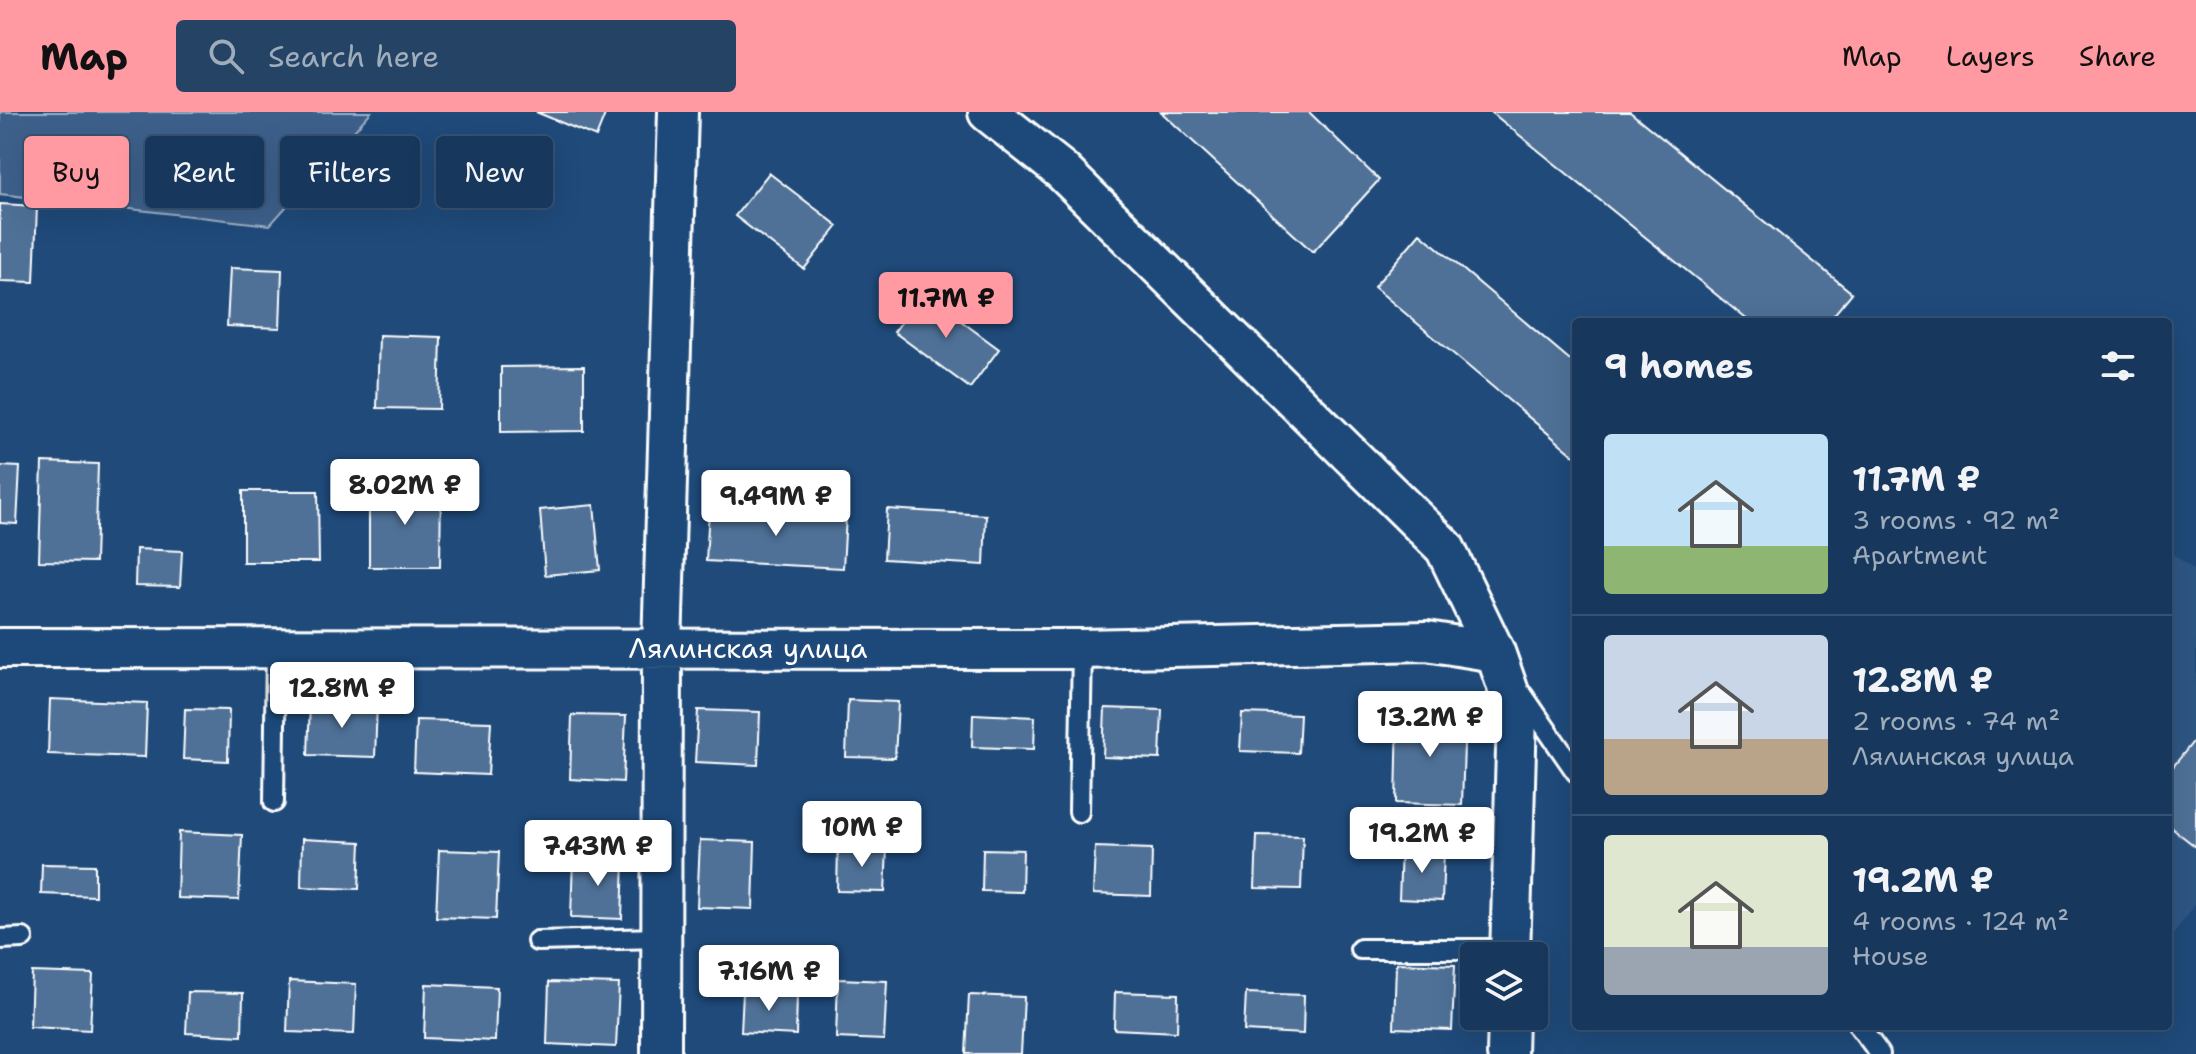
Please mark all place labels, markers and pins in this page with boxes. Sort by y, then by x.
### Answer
pin: 11.7M ₽ [872,272,1020,340]
pin: 8.02M ₽ [331,459,479,527]
pin: 9.49M ₽ [702,470,850,538]
pin: 12.8M ₽ [268,662,416,730]
pin: 13.2M ₽ [1356,691,1504,759]
pin: 10M ₽ [806,801,918,869]
pin: 19.2M ₽ [1348,807,1496,875]
pin: 7.43M ₽ [524,820,672,888]
pin: 7.16M ₽ [695,945,843,1013]

